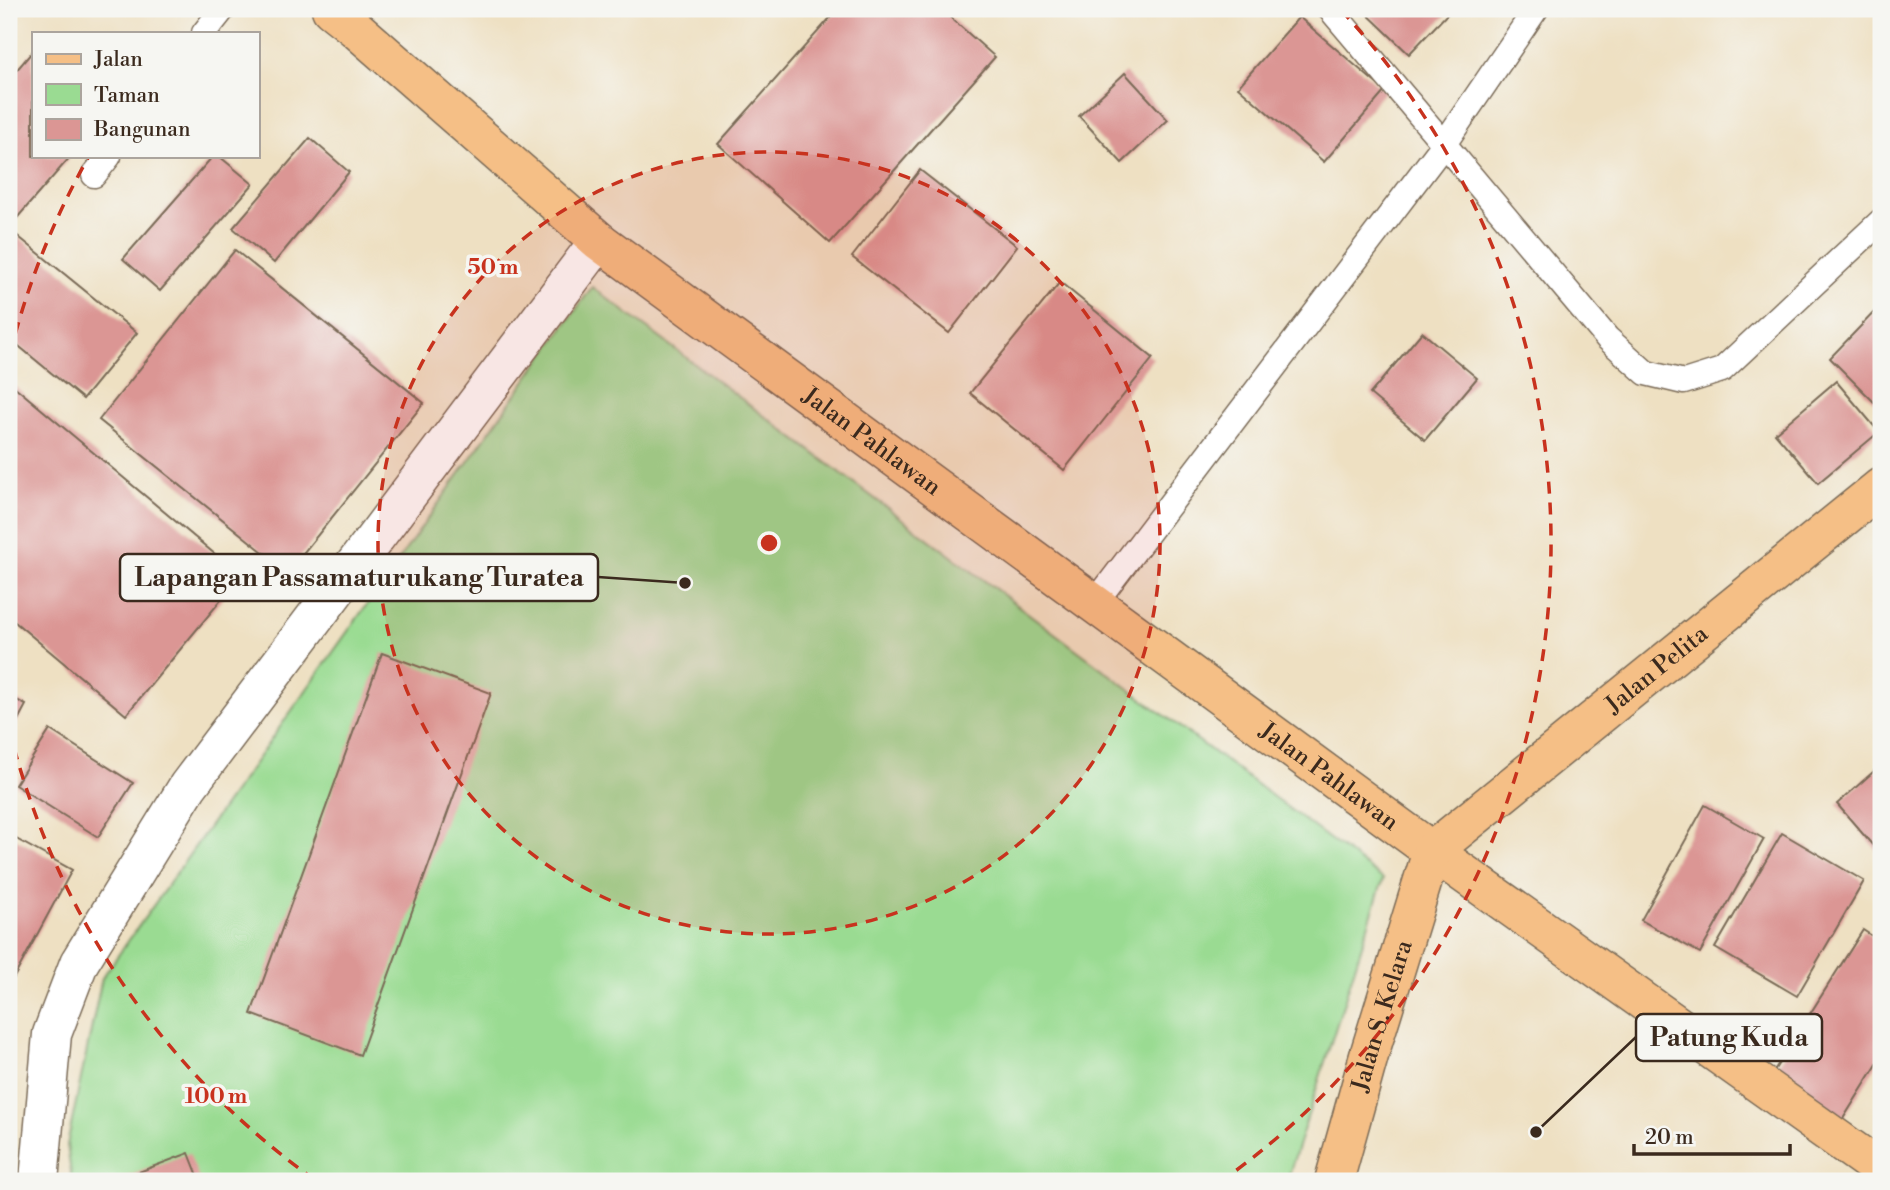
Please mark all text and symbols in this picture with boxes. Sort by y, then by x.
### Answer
legend [32,32,259,158]
text: Jalan [93,47,143,73]
text: Taman [94,83,160,109]
text: Bangunan [93,117,191,143]
text: 50 m [468,255,518,281]
street label: Jalan Pahlawan [795,380,947,503]
centre of rings [757,531,781,555]
callout: Lapangan Passamaturukang Turatea [120,554,598,601]
text: Lapangan Passamaturukang Turatea [134,562,585,594]
street label: Jalan Pelita [1599,619,1715,721]
street label: Jalan Pahlawan [1253,715,1404,838]
street label: Jalan S. Kelara [1345,936,1420,1096]
callout: Patung Kuda [1636,1014,1822,1061]
text: Patung Kuda [1650,1022,1809,1054]
text: 100 m [185,1084,247,1110]
scale bar [1634,1113,1790,1157]
text: 20 m [1645,1125,1694,1151]

